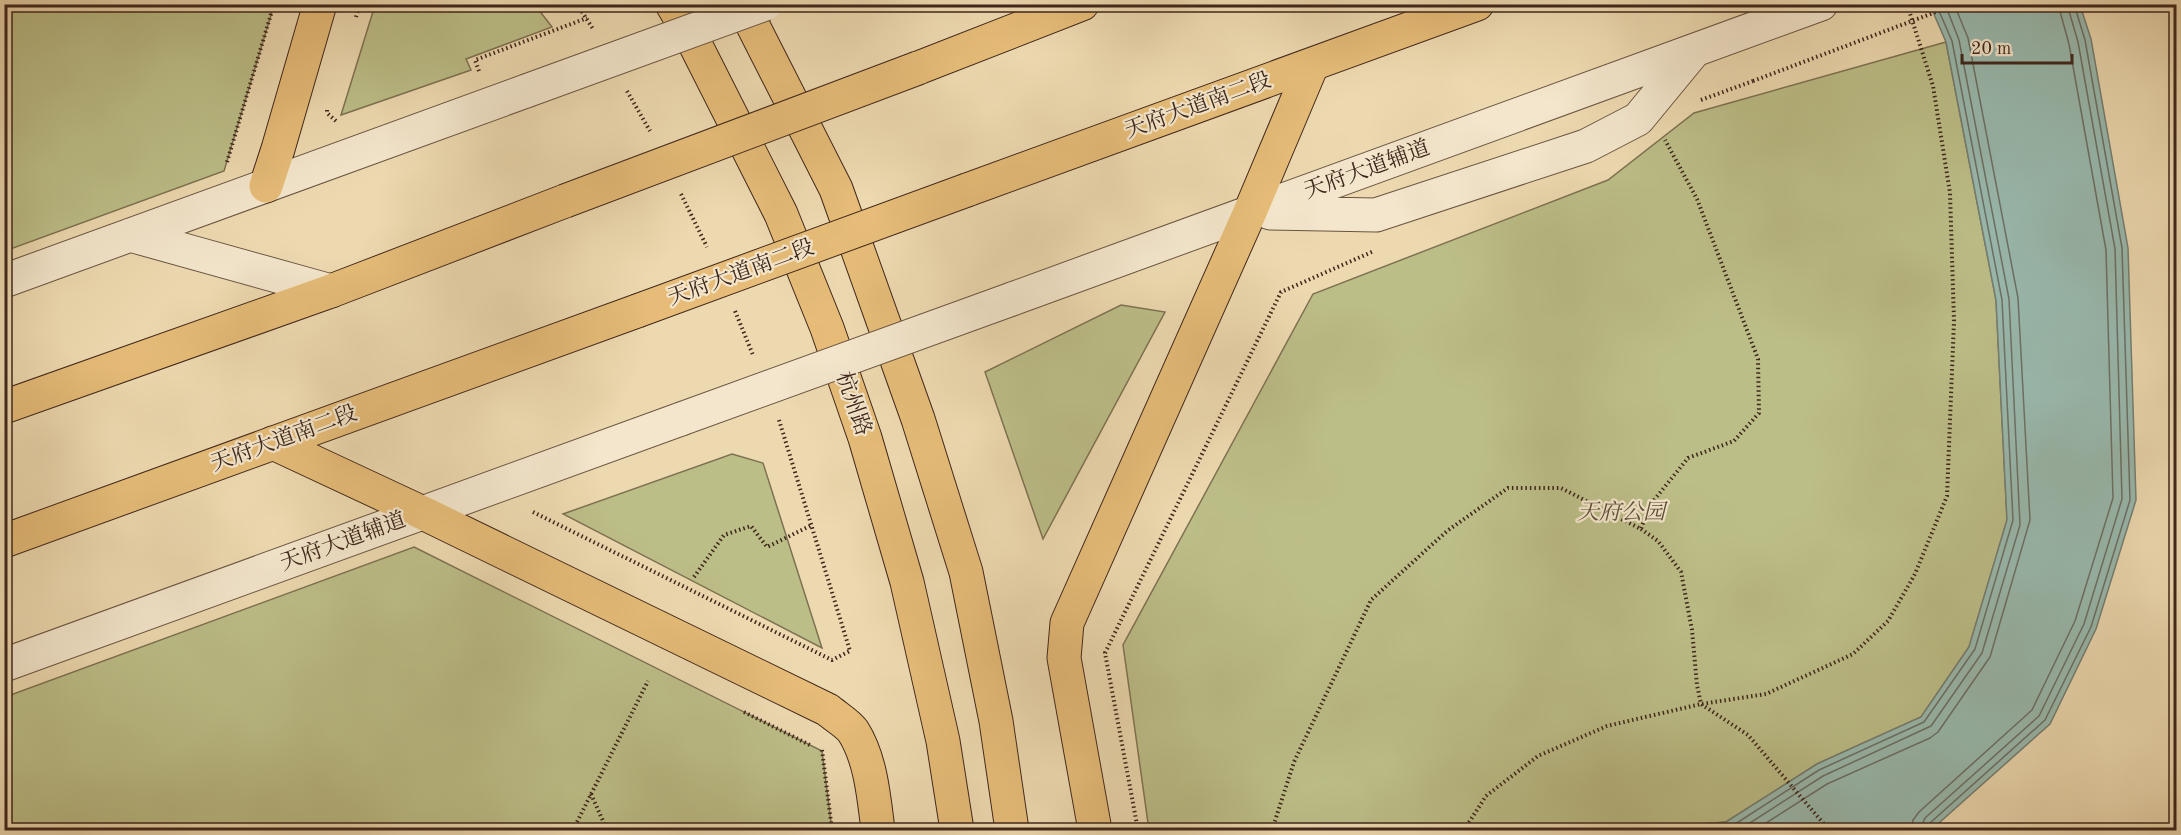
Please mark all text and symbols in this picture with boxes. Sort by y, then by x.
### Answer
scale bar [1962,27,2072,65]
text: 20 m [1971,40,2011,58]
street label: 天府大道南二段 [1121,67,1274,143]
street label: 天府大道辅道 [1301,135,1433,203]
street label: 天府大道南二段 [664,234,817,310]
street label: 杭州路 [832,369,876,439]
street label: 天府大道南二段 [207,400,360,476]
park label: 天府公园 [1577,500,1668,524]
street label: 天府大道辅道 [277,507,409,575]

